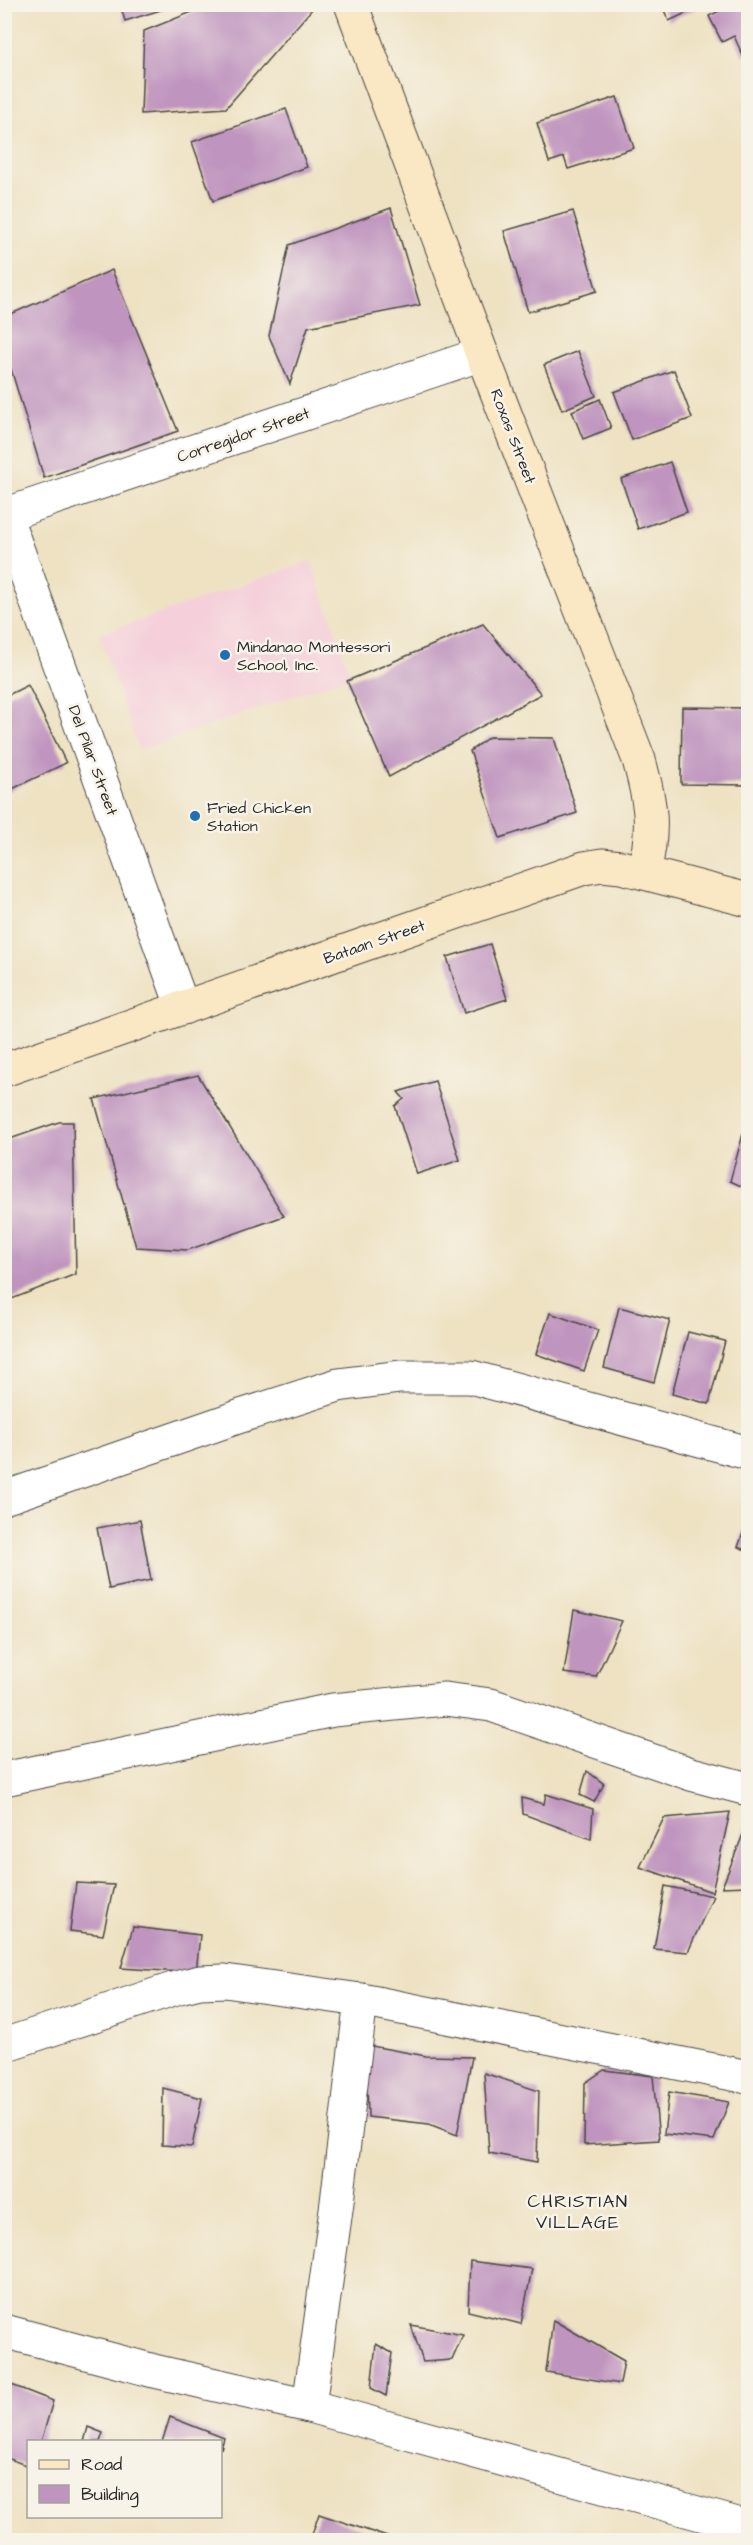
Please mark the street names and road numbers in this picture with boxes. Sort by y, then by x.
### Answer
street label: Roxas Street [485,386,541,487]
street label: Corregidor Street [174,402,313,469]
street label: Del Pilar Street [63,702,123,819]
street label: Bataan Street [321,914,429,970]

